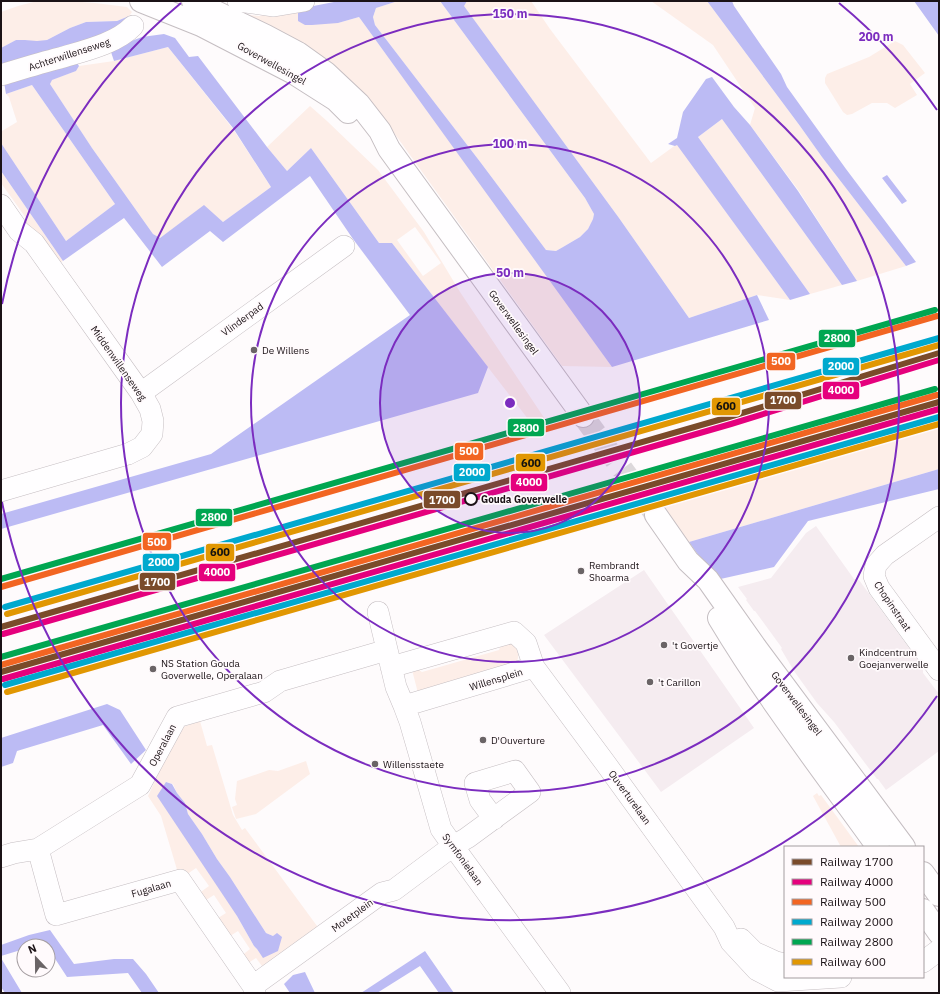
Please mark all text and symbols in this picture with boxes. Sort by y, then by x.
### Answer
text: 150 m [492,6,528,21]
text: 200 m [858,29,894,44]
street label: Achterwillenseweg [27,35,112,74]
street label: Goverwellesingel [235,39,309,88]
text: 100 m [492,136,528,151]
text: 50 m [496,265,524,280]
street label: Goverwellesingel [486,287,542,357]
street label: Vlinderpad [219,300,266,339]
street label: Middenwillenseweg [88,323,150,404]
line badge: 2800 [818,329,856,348]
text: 2800 [824,331,851,345]
place label: De Willens [262,344,310,357]
marker: De Willens [249,345,259,355]
line badge: 500 [766,352,796,371]
text: 500 [771,354,791,368]
line badge: 2000 [822,357,860,376]
text: 2000 [828,359,855,373]
line badge: 4000 [822,381,860,400]
text: 4000 [828,383,855,397]
line badge: 1700 [764,391,802,410]
text: 1700 [770,393,797,407]
centre of rings [503,396,517,410]
line badge: 600 [711,397,741,416]
text: 600 [716,399,736,413]
line badge: 2800 [507,418,545,437]
text: 2800 [513,421,540,435]
line badge: 500 [454,442,484,461]
text: 500 [459,444,479,458]
line badge: 600 [515,453,546,472]
text: 600 [521,456,541,470]
line badge: 2000 [453,463,491,482]
text: 2000 [459,465,486,479]
line badge: 4000 [510,473,548,492]
text: 4000 [516,475,543,489]
line badge: 1700 [423,490,461,509]
marker: Gouda Goverwelle [464,492,478,506]
text: 1700 [429,493,456,507]
place label: Gouda Goverwelle [481,493,568,506]
line badge: 2800 [195,508,233,527]
text: 2800 [201,510,228,524]
line badge: 500 [142,532,172,551]
text: 500 [147,535,167,549]
line badge: 600 [205,543,235,562]
text: 600 [210,545,230,559]
line badge: 2000 [142,553,180,572]
text: 2000 [148,555,175,569]
place label: Rembrandt Shoarma [589,559,640,584]
line badge: 4000 [198,563,236,582]
text: 4000 [204,565,231,579]
marker: Rembrandt Shoarma [576,566,586,576]
line badge: 1700 [139,572,176,591]
text: 1700 [144,575,171,589]
street label: Chopinstraat [871,579,914,634]
place label: 't Govertje [672,639,719,652]
marker: 't Govertje [659,640,669,650]
place label: Kindcentrum Goejanverwelle [859,646,929,671]
marker: Kindcentrum Goejanverwelle [846,653,856,663]
place label: NS Station Gouda Goverwelle, Operalaan [161,657,263,682]
marker: NS Station Gouda Goverwelle, Operalaan [148,664,158,674]
street label: Willensplein [468,665,524,694]
street label: Goverwellesingel [768,669,825,738]
place label: 't Carillon [658,676,701,689]
marker: 't Carillon [645,677,655,687]
street label: Operalaan [146,722,179,769]
place label: D'Ouverture [491,734,546,747]
marker: D'Ouverture [478,735,488,745]
place label: Willensstaete [383,758,444,771]
marker: Willensstaete [370,759,380,769]
street label: Ouverturelaan [605,768,654,827]
street label: Symfonielaan [439,831,486,888]
legend [784,846,924,978]
text: Railway 1700 [820,854,893,869]
text: Railway 4000 [820,874,893,889]
street label: Fugalaan [130,877,172,900]
text: Railway 500 [820,894,886,909]
street label: Motetplein [329,896,376,935]
text: Railway 2000 [820,914,893,929]
text: Railway 2800 [820,934,893,949]
north arrow [16,938,56,978]
text: N [26,941,39,957]
text: Railway 600 [820,954,886,969]

